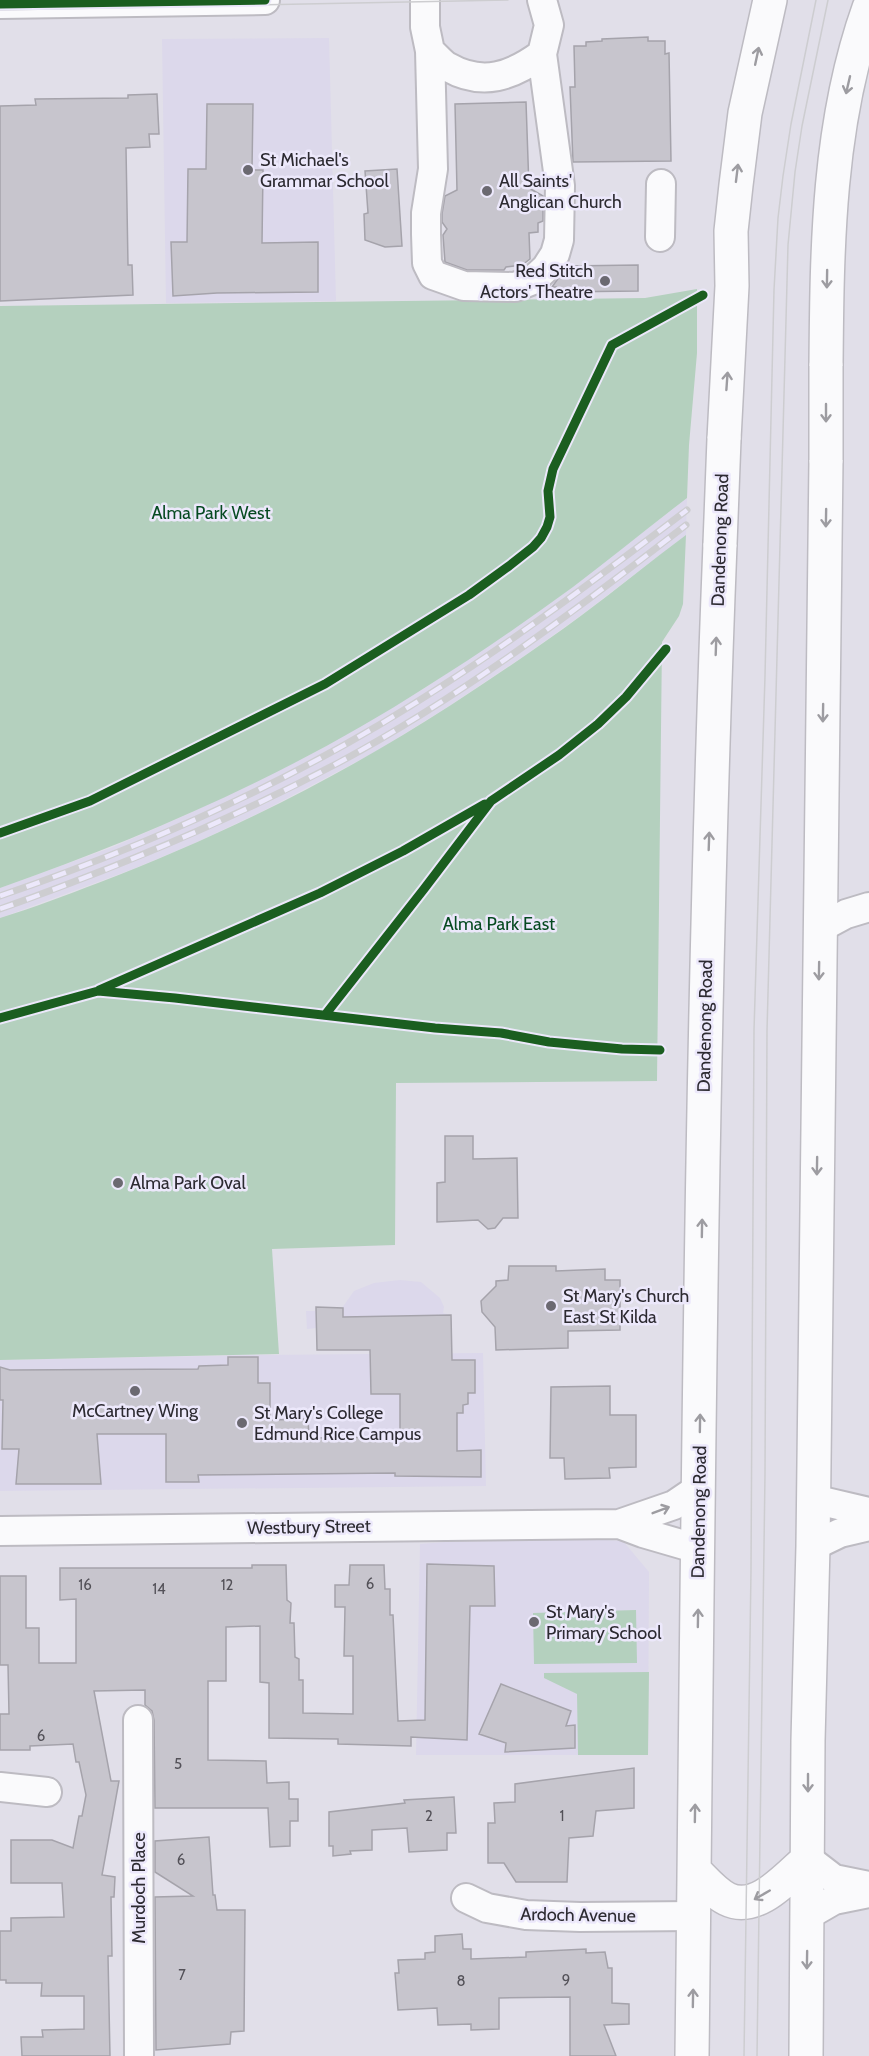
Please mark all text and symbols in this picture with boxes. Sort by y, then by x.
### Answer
one-way arrow [752,47,763,67]
one-way arrow [842,75,853,94]
place label: St Michael's Grammar School [260,149,389,192]
marker: St Michael's Grammar School [241,163,255,177]
one-way arrow [732,163,743,183]
place label: All Saints' Anglican Church [499,170,622,213]
marker: All Saints' Anglican Church [480,184,494,198]
place label: Red Stitch Actors' Theatre [480,260,593,303]
one-way arrow [821,268,833,288]
marker: Red Stitch Actors' Theatre [598,274,612,288]
one-way arrow [721,371,732,391]
one-way arrow [820,402,832,422]
street label: Dandenong Road [707,473,733,607]
park label: Alma Park West [151,502,271,524]
one-way arrow [820,508,832,528]
one-way arrow [711,637,722,657]
one-way arrow [818,703,829,723]
one-way arrow [703,832,715,852]
park label: Alma Park East [443,913,555,935]
street label: Dandenong Road [693,959,717,1093]
one-way arrow [814,961,825,981]
one-way arrow [811,1155,823,1175]
place label: Alma Park Oval [130,1172,246,1194]
marker: Alma Park Oval [111,1176,125,1190]
one-way arrow [696,1218,707,1238]
place label: St Mary's Church East St Kilda [563,1285,689,1328]
marker: St Mary's Church East St Kilda [544,1299,558,1313]
marker: McCartney Wing [128,1384,142,1398]
place label: McCartney Wing [72,1400,199,1422]
place label: St Mary's College Edmund Rice Campus [254,1402,421,1445]
one-way arrow [694,1413,705,1433]
marker: St Mary's College Edmund Rice Campus [235,1416,249,1430]
street label: Dandenong Road [687,1445,711,1579]
one-way arrow [651,1504,669,1515]
street label: Westbury Street [247,1515,371,1539]
house number: 6 [366,1575,374,1593]
house number: 16 [78,1576,92,1594]
house number: 12 [221,1576,234,1594]
house number: 14 [152,1580,166,1598]
place label: St Mary's Primary School [546,1601,662,1644]
one-way arrow [692,1608,704,1628]
marker: St Mary's Primary School [527,1615,541,1629]
house number: 6 [37,1727,45,1745]
house number: 5 [174,1755,182,1773]
one-way arrow [802,1772,814,1792]
one-way arrow [689,1803,701,1823]
house number: 2 [425,1807,433,1825]
house number: 1 [560,1807,564,1825]
street label: Murdoch Place [128,1832,150,1944]
house number: 6 [177,1851,185,1869]
one-way arrow [754,1889,771,1901]
street label: Ardoch Avenue [520,1903,636,1927]
one-way arrow [801,1949,813,1969]
house number: 7 [178,1966,186,1984]
house number: 9 [562,1971,570,1989]
house number: 8 [456,1972,466,1990]
one-way arrow [687,1988,699,2008]

